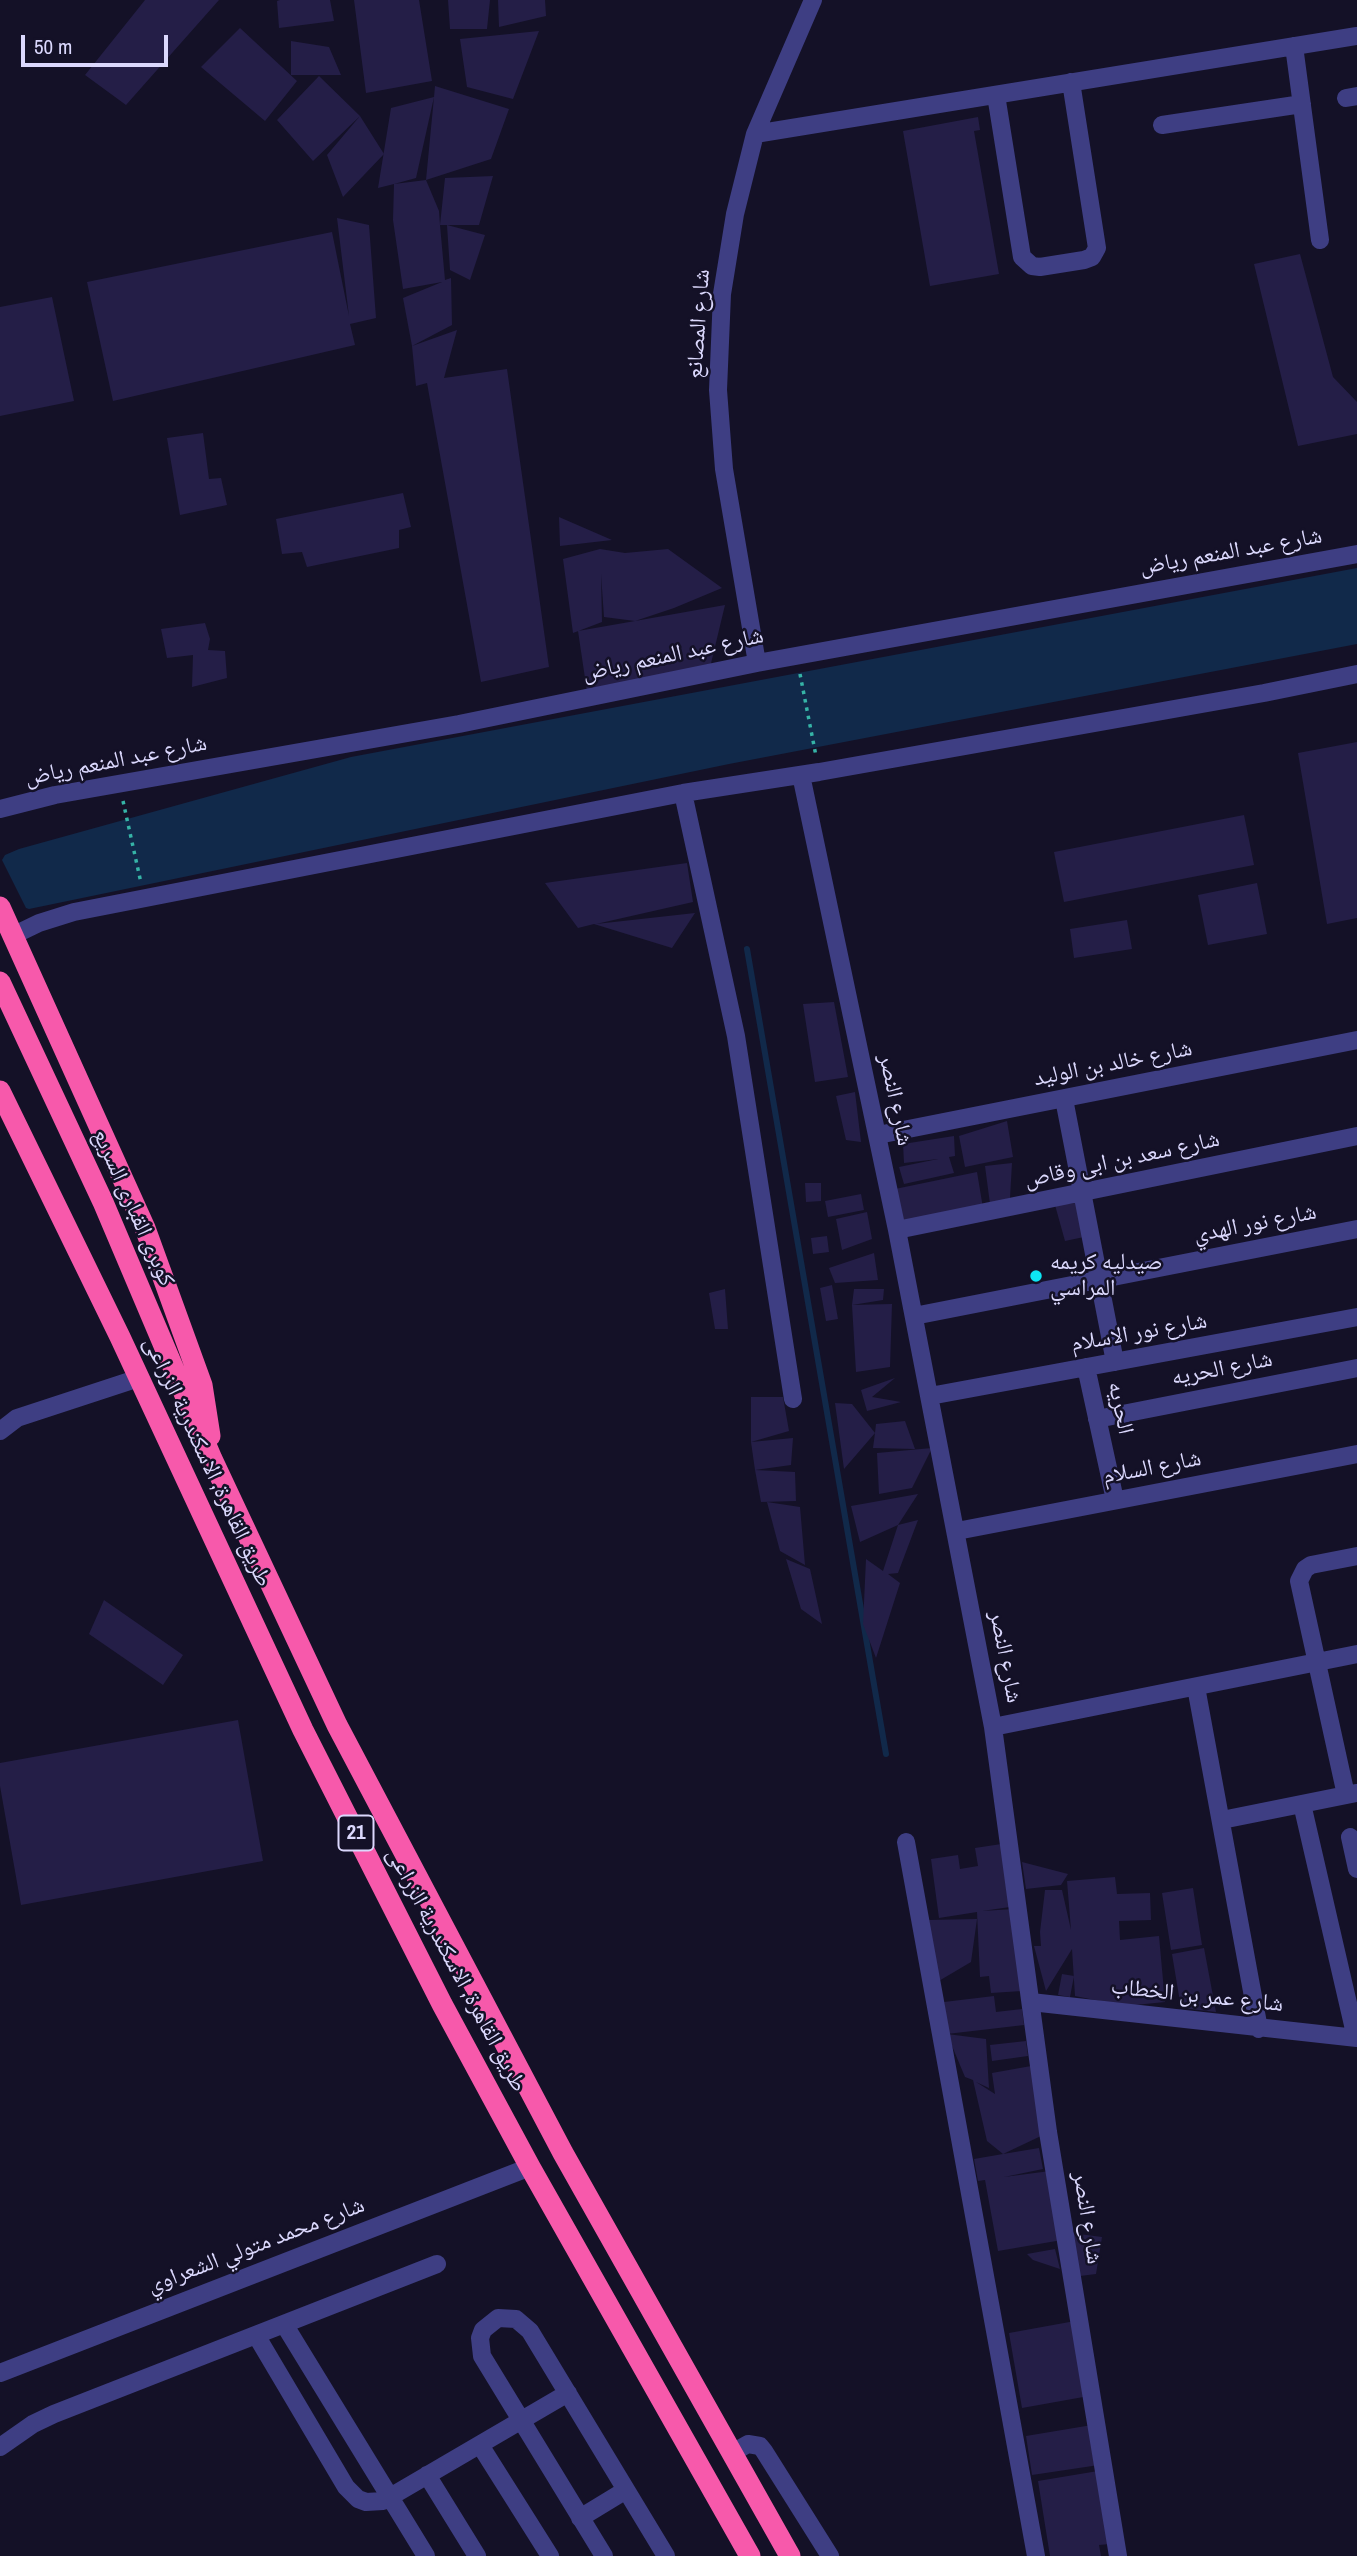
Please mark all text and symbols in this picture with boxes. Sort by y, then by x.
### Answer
scale bar [24,21,172,65]
text: 50 m [34,32,72,61]
street label: شارع المصانع [681,268,717,380]
street label: شارع عبد المنعم رياض [1138,522,1324,582]
street label: شارع عبد المنعم رياض [580,622,766,688]
street label: شارع عبد المنعم رياض [23,730,209,792]
street label: شارع خالد بن الوليد [1032,1035,1194,1093]
street label: شارع النصر [872,1052,918,1148]
street label: كوبرى القبارى السريع [86,1125,180,1291]
street label: شارع سعد بن ابى وقاص [1022,1126,1222,1194]
street label: شارع نور الهدي [1191,1199,1319,1249]
place label: صيدليه كريمه المراسي [1050,1249,1163,1303]
marker: صيدليه كريمه المراسي [1028,1268,1044,1284]
street label: شارع نور الاسلام [1069,1307,1209,1359]
street label: طريق القاهرة, الاسكندرية الزراعى [137,1333,277,1591]
street label: شارع الحريه [1169,1346,1275,1392]
street label: الحريه [1101,1379,1139,1437]
street label: شارع السلام [1100,1445,1204,1491]
street label: شارع النصر [983,1609,1027,1705]
road number: 21 [338,1815,374,1850]
street label: طريق القاهرة, الاسكندرية الزراعى [380,1843,532,2097]
street label: شارع عمر بن الخطاب [1109,1973,1285,2019]
street label: شارع النصر [1066,2170,1108,2266]
street label: شارع محمد متولي الشعراوي [143,2192,369,2300]

